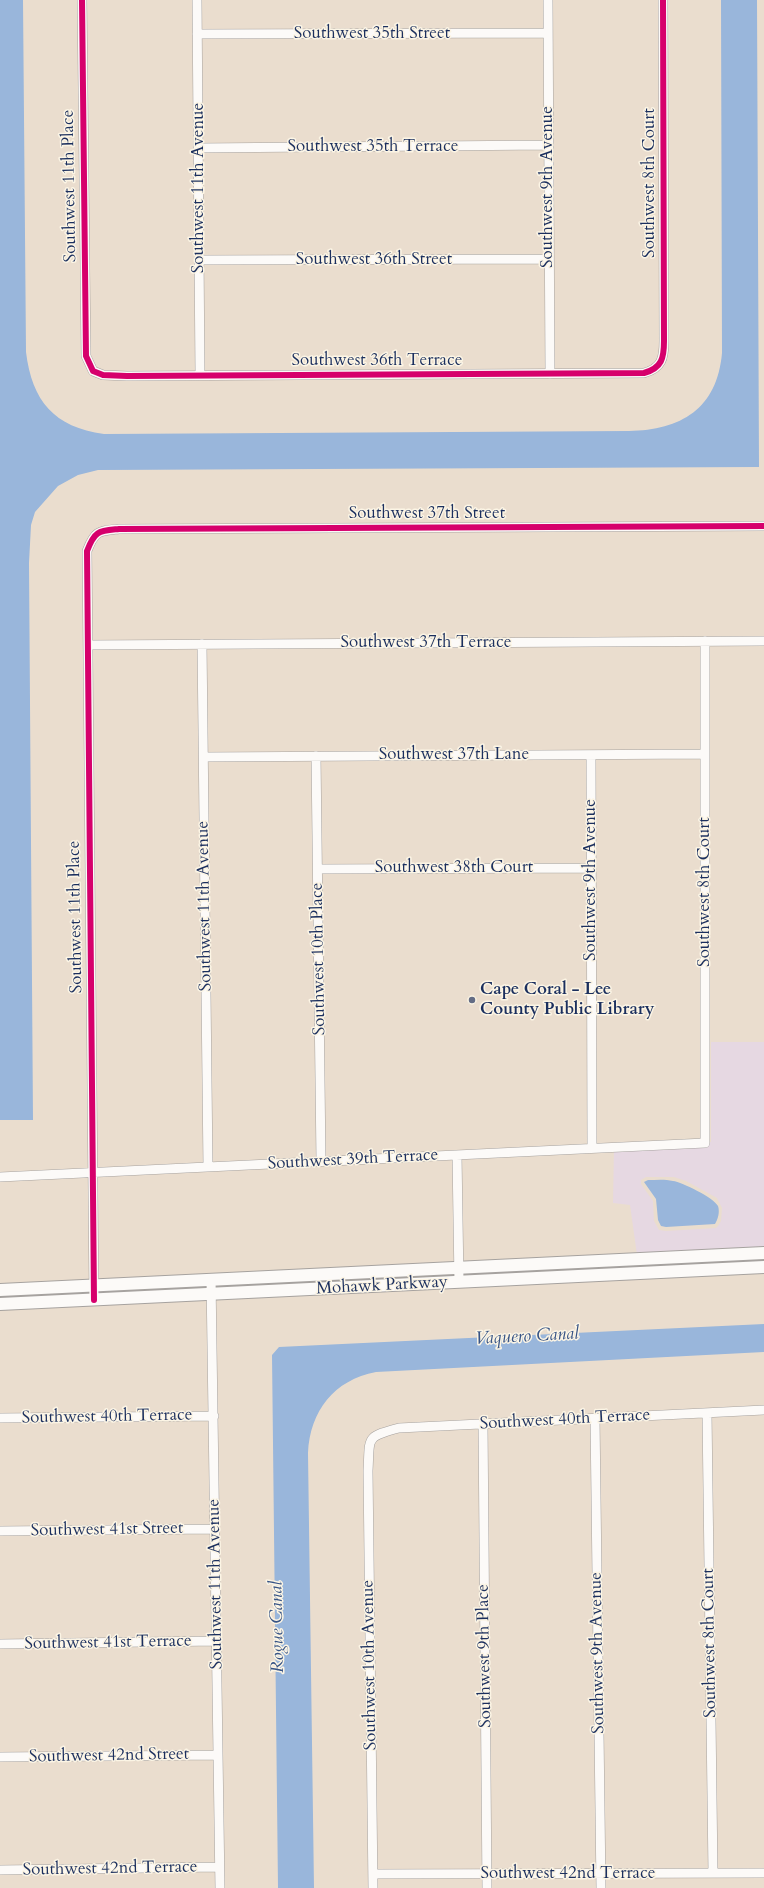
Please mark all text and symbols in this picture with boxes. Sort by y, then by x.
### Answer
street label: Southwest 35th Street [294,24,450,44]
street label: Southwest 11th Avenue [189,103,209,273]
street label: Southwest 9th Avenue [538,106,558,268]
street label: Southwest 8th Court [640,108,660,258]
street label: Southwest 11th Place [58,110,82,262]
street label: Southwest 35th Terrace [288,137,458,157]
street label: Southwest 36th Street [296,250,452,270]
street label: Southwest 36th Terrace [292,351,462,371]
street label: Southwest 37th Street [349,504,505,524]
street label: Southwest 37th Terrace [341,633,511,653]
street label: Southwest 37th Lane [379,745,529,765]
street label: Southwest 9th Avenue [581,799,601,961]
street label: Southwest 8th Court [695,817,715,967]
street label: Southwest 11th Avenue [193,821,217,991]
street label: Southwest 11th Place [64,841,88,993]
street label: Southwest 38th Court [375,858,533,878]
street label: Southwest 10th Place [307,883,331,1035]
place label: Cape Coral - Lee County Public Library [480,980,654,1020]
marker: Cape Coral - Lee County Public Library [467,995,477,1005]
street label: Southwest 39th Terrace [267,1145,439,1175]
street label: Mohawk Parkway [316,1272,448,1300]
water label: Vaquero Canal [475,1323,579,1351]
street label: Southwest 40th Terrace [21,1405,193,1429]
street label: Southwest 40th Terrace [479,1405,651,1435]
street label: Southwest 11th Avenue [204,1499,228,1669]
street label: Southwest 41st Street [31,1518,183,1542]
street label: Southwest 8th Court [698,1568,722,1718]
street label: Southwest 9th Avenue [586,1572,610,1734]
street label: Southwest 10th Avenue [358,1580,382,1750]
water label: Rogue Canal [266,1581,290,1673]
street label: Southwest 9th Place [474,1584,496,1728]
street label: Southwest 41st Terrace [24,1631,192,1655]
street label: Southwest 42nd Street [29,1744,189,1768]
street label: Southwest 42nd Terrace [22,1857,198,1881]
street label: Southwest 42nd Terrace [481,1864,655,1884]

